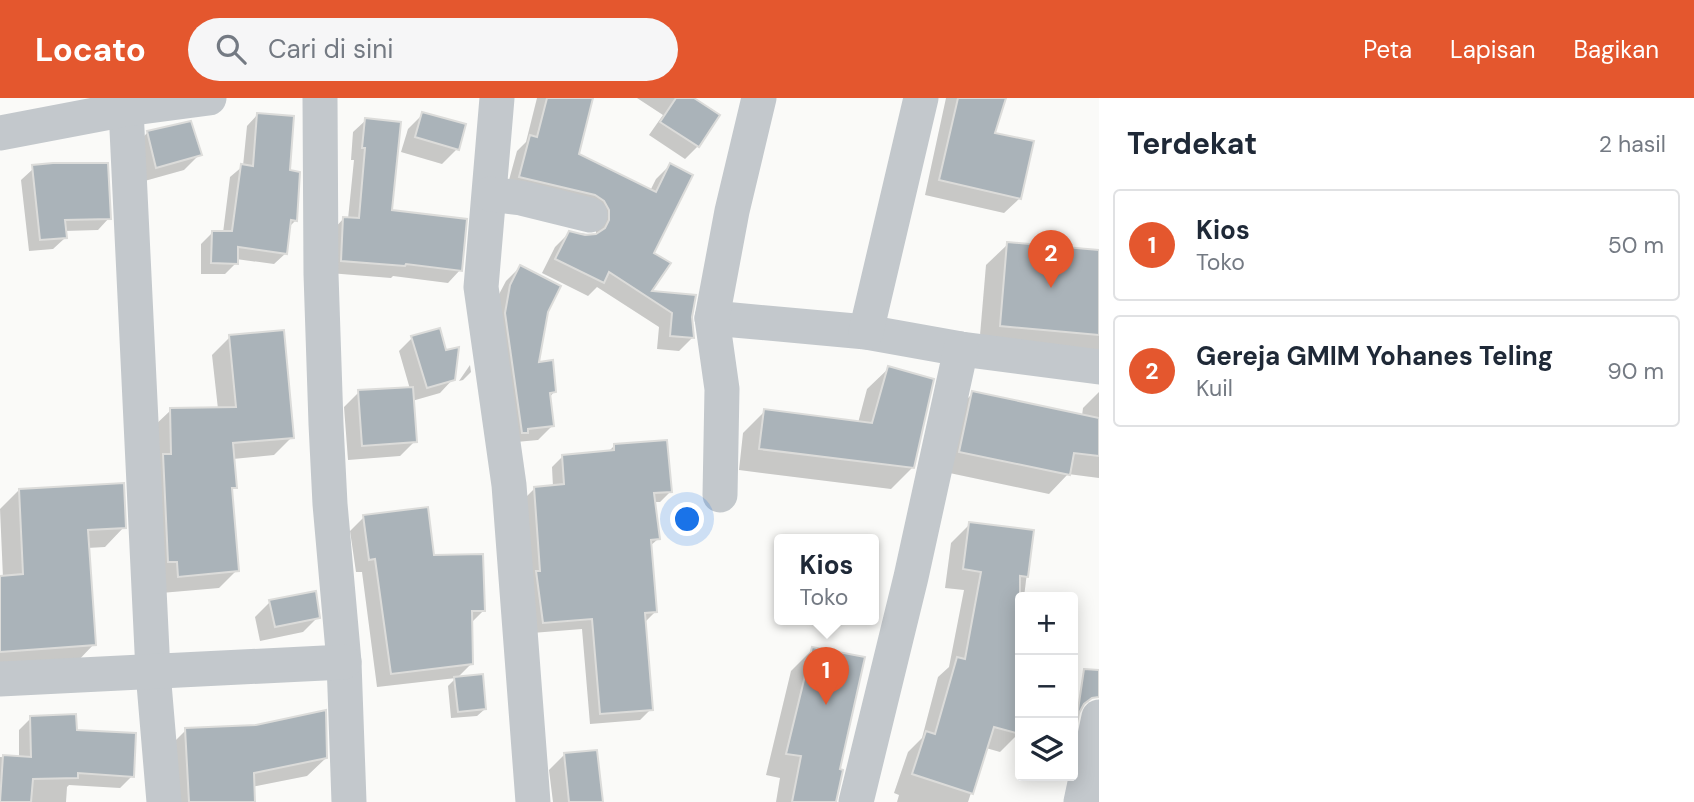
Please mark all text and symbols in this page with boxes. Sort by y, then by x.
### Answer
search box [188,18,678,81]
text: Locato [35,28,146,71]
icon: search [212,30,250,68]
text: Cari di sini [268,32,393,66]
text: Peta [1363,34,1412,65]
text: Lapisan [1450,34,1535,65]
text: Bagikan [1573,34,1659,65]
text: Terdekat [1127,124,1257,163]
text: 2 hasil [1599,129,1666,159]
text: Kios [1196,213,1250,247]
pin: 2 [1028,230,1074,288]
text: 1 [1148,230,1156,260]
text: 50 m [1608,230,1664,260]
text: Toko [1196,247,1245,277]
text: Gereja GMIM Yohanes Teling [1196,339,1553,373]
text: 2 [1145,356,1159,386]
text: 90 m [1607,356,1664,386]
text: Kuil [1196,373,1233,403]
your location [670,502,704,536]
popup [774,534,879,625]
text: Kios [800,548,853,582]
text: Toko [800,582,848,612]
map controls [1015,592,1078,781]
button: + [1015,592,1078,655]
pin: 1 [803,647,849,705]
button: − [1015,655,1078,718]
button: layers [1015,718,1078,781]

